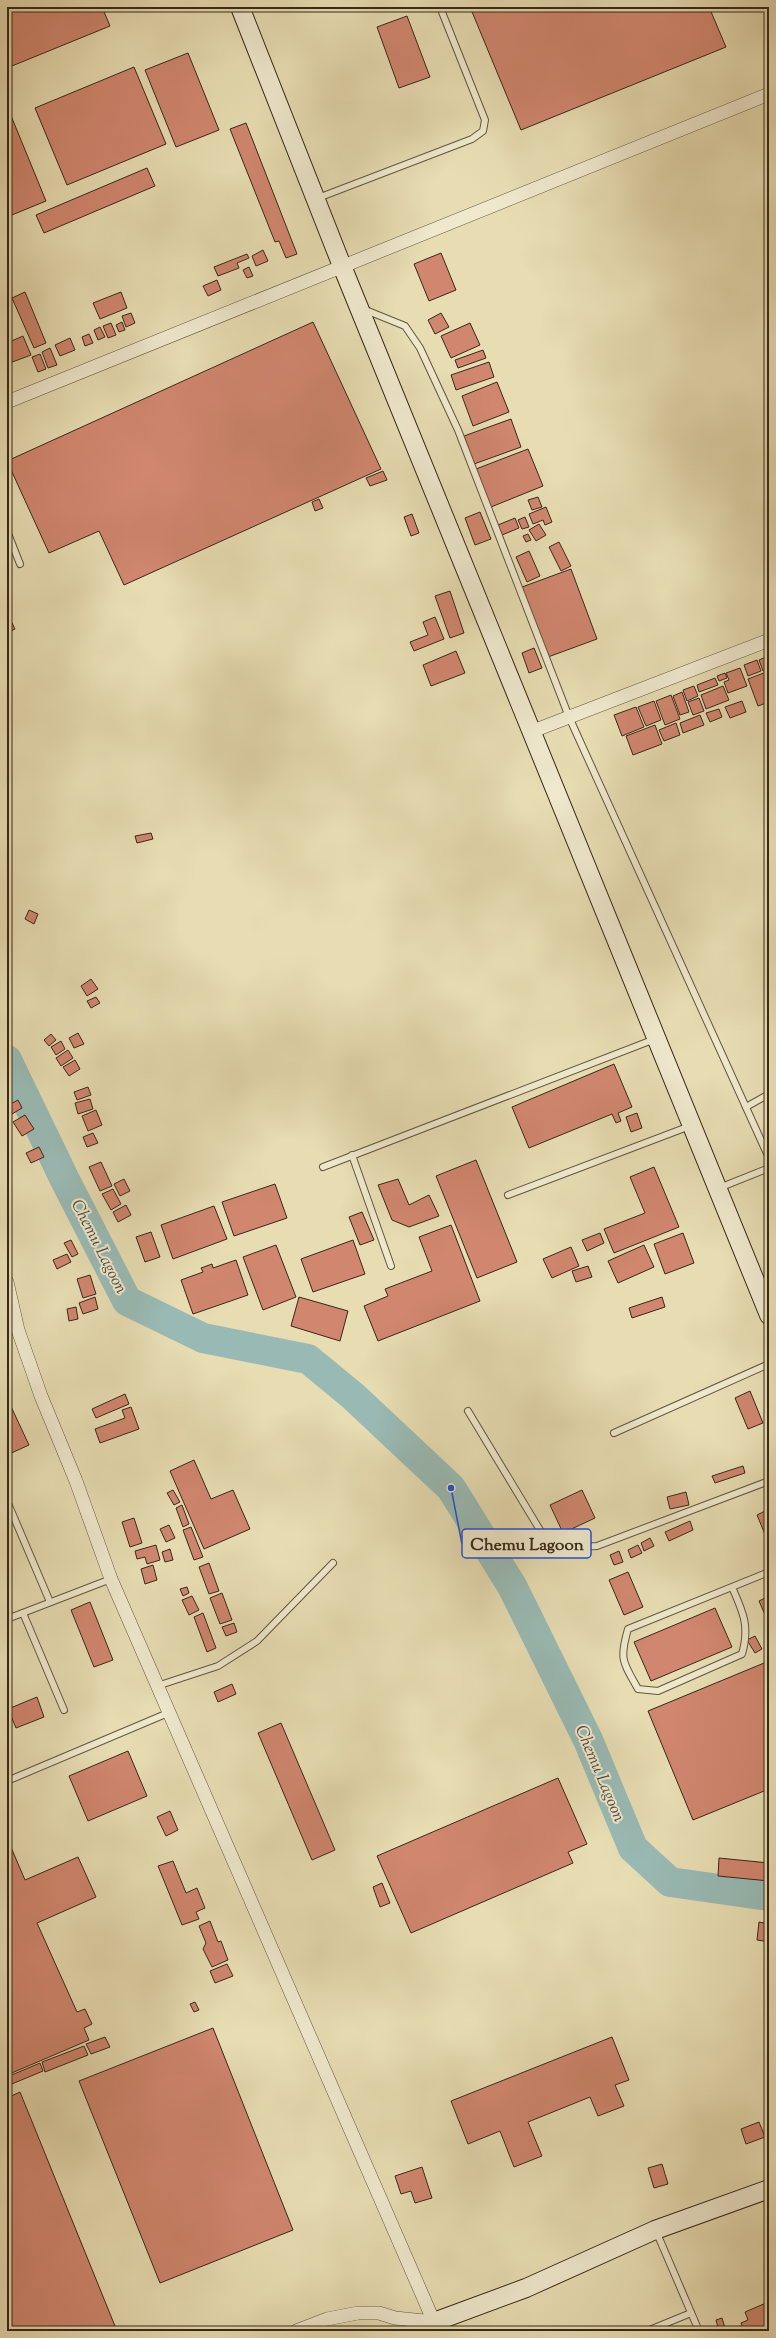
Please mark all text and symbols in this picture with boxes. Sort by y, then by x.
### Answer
water label: Chemu Lagoon [64,1196,132,1298]
callout: Chemu Lagoon [462,1529,591,1558]
text: Chemu Lagoon [470,1534,585,1558]
water label: Chemu Lagoon [568,1722,630,1826]

